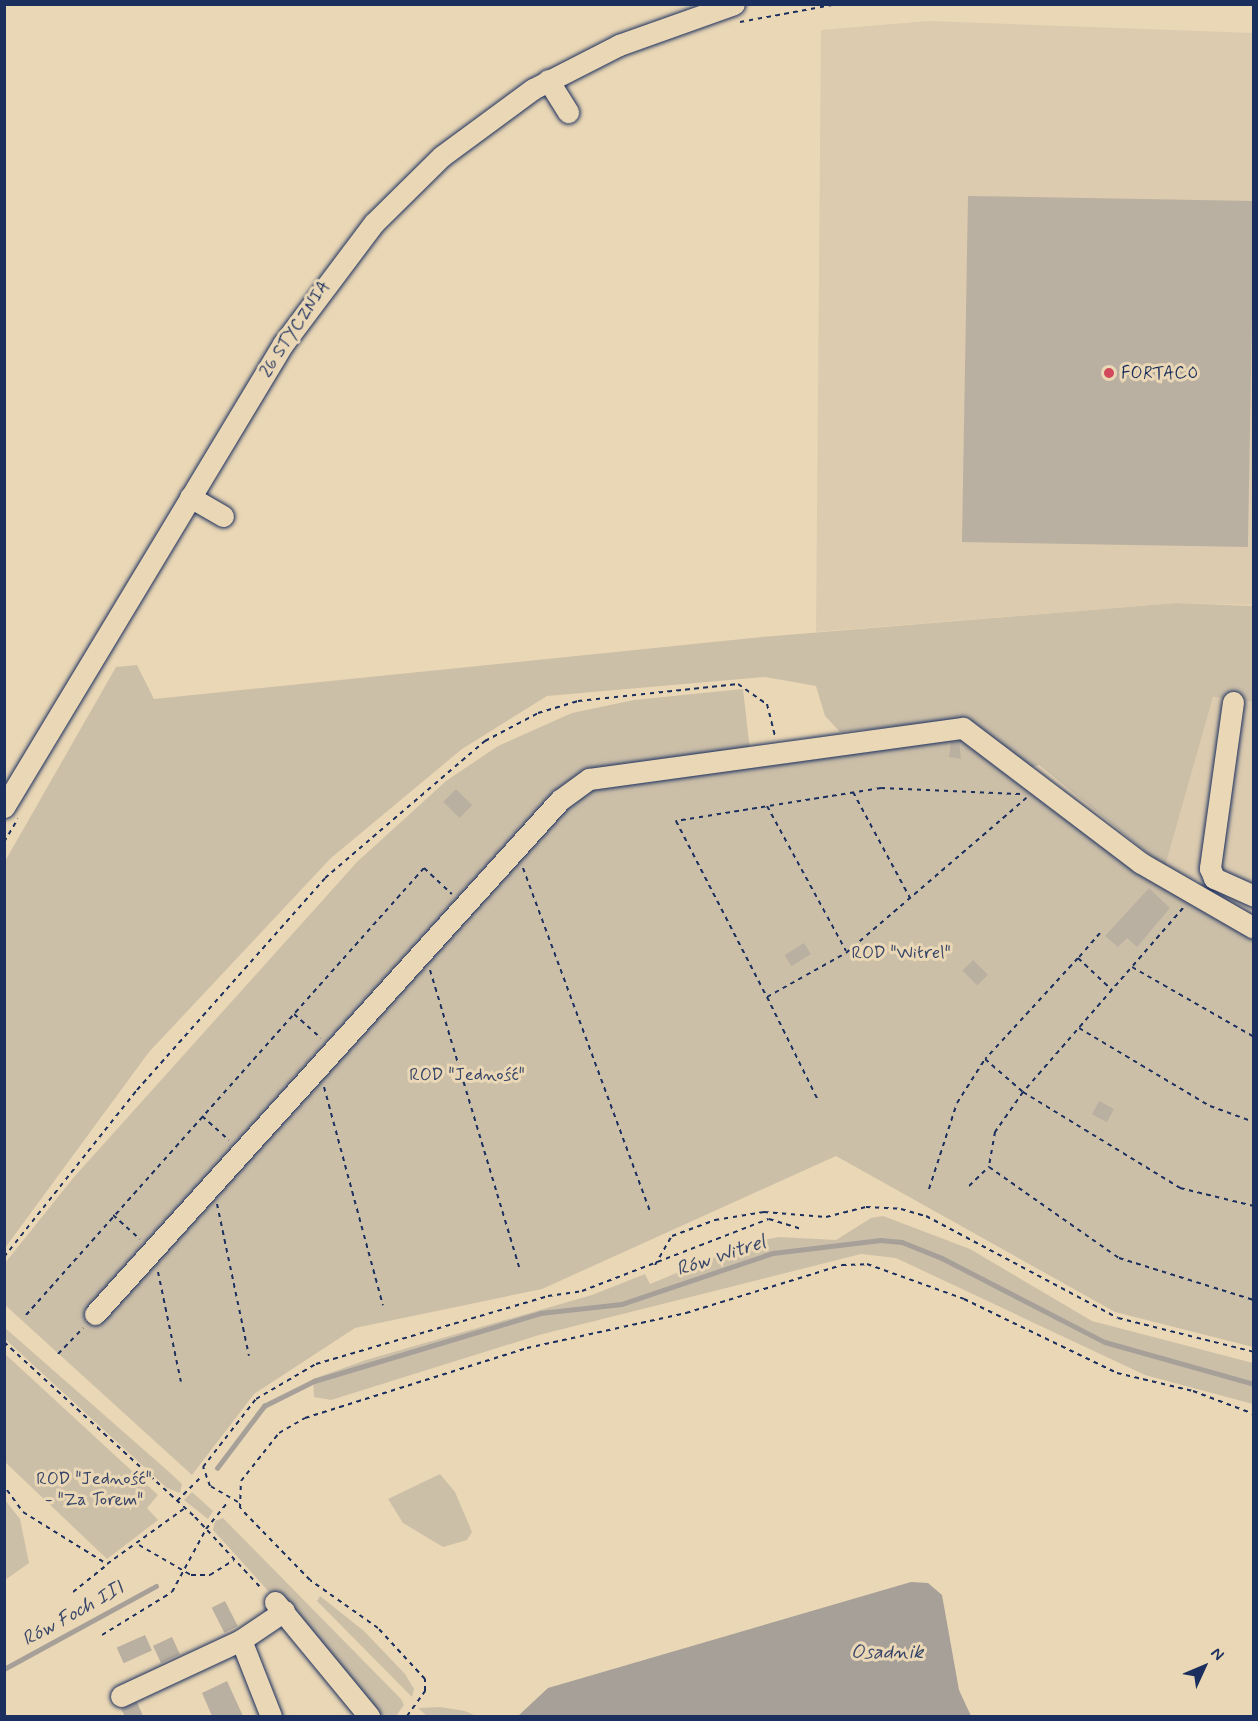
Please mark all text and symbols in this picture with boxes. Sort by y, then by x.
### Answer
street label: 26 STYCZNIA [255,277,335,381]
place label: FORTACO [1121,362,1198,384]
marker: FORTACO [1102,366,1116,380]
park label: ROD "Witrel" [851,942,951,964]
park label: ROD "Jedność" [409,1064,525,1086]
water label: Rów Witrel [673,1230,769,1282]
park label: ROD "Jedność" - "Za Torem" [36,1469,152,1512]
water label: Rów Foch III [18,1576,128,1652]
north arrow [1174,1637,1234,1697]
water label: Osadnik [851,1640,923,1664]
text: N [1206,1643,1229,1665]

